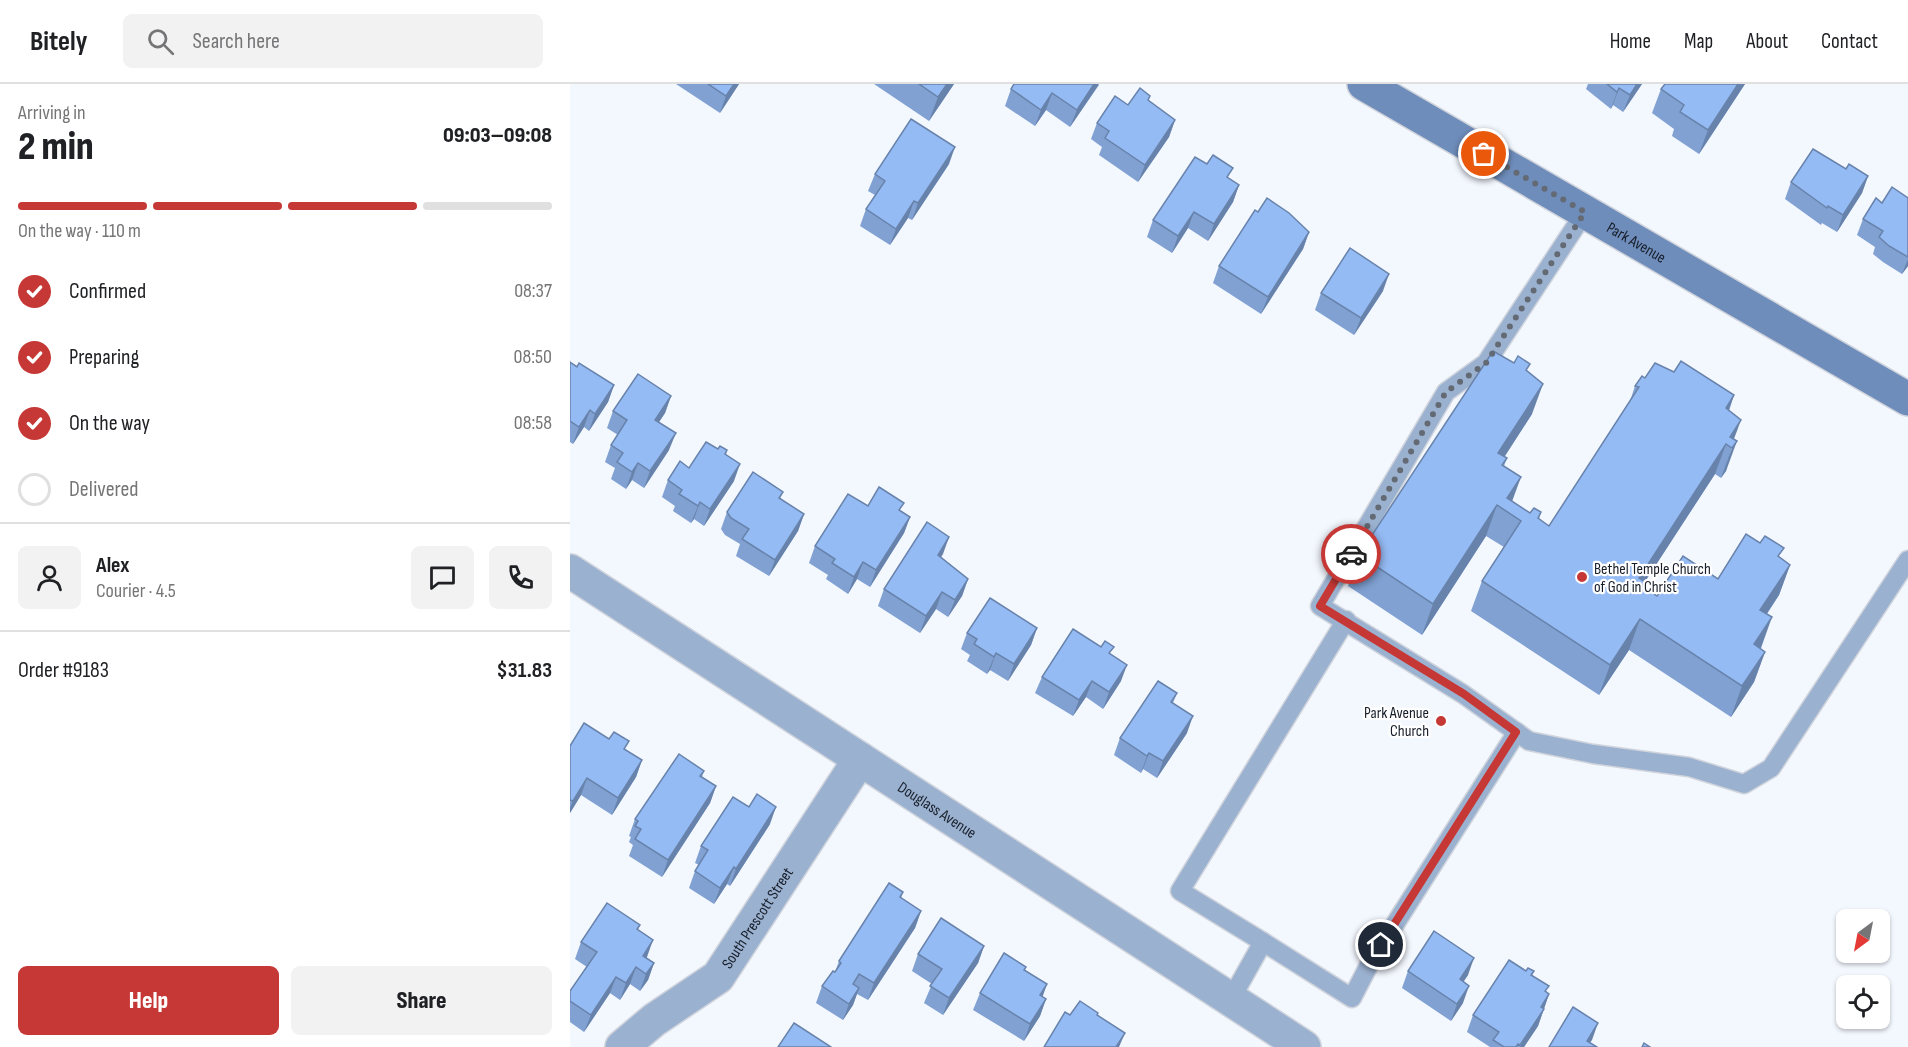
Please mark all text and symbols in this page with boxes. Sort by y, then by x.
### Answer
search box [123,14,543,68]
text: Bitely [30,25,87,58]
icon: search [144,25,177,58]
text: Search here [192,28,280,55]
text: Home [1610,29,1651,54]
text: Map [1684,29,1713,54]
text: About [1746,29,1788,54]
text: Contact [1821,29,1878,54]
text: Arriving in [18,101,86,125]
text: 09:03–09:08 [443,122,552,149]
text: 2 min [18,124,94,171]
pin [1458,128,1509,179]
icon: bag [1467,137,1500,170]
text: On the way · 110 m [18,219,141,243]
street label: Park Avenue [1603,219,1669,268]
icon: check [18,275,51,308]
text: Confirmed [69,278,146,305]
text: 08:37 [514,279,552,303]
icon: check [18,341,51,374]
text: Preparing [69,344,139,371]
text: 08:50 [514,345,552,369]
icon: check [18,407,51,440]
text: On the way [69,410,150,437]
text: 08:58 [514,411,552,435]
text: Delivered [69,476,138,503]
courier [1321,524,1381,584]
icon: car [1335,538,1368,571]
button: person [18,546,81,609]
button: chat [411,546,474,609]
button: phone [489,546,552,609]
text: Alex [96,552,129,579]
place label: Bethel Temple Church of God in Christ [1594,560,1711,597]
marker: Bethel Temple Church of God in Christ [1575,570,1589,584]
text: Courier · 4.5 [96,579,176,603]
text: Order #9183 [18,657,109,684]
text: $31.83 [497,657,552,684]
place label: Park Avenue Church [1364,704,1429,741]
marker: Park Avenue Church [1434,714,1448,728]
street label: Douglass Avenue [894,778,980,843]
street label: South Prescott Street [718,864,798,972]
north arrow [1836,909,1890,963]
map controls [1836,909,1890,1029]
pin [1355,919,1406,970]
icon: home [1364,928,1397,961]
button: Help [18,966,279,1035]
button: Share [291,966,552,1035]
button: locate [1836,975,1890,1029]

